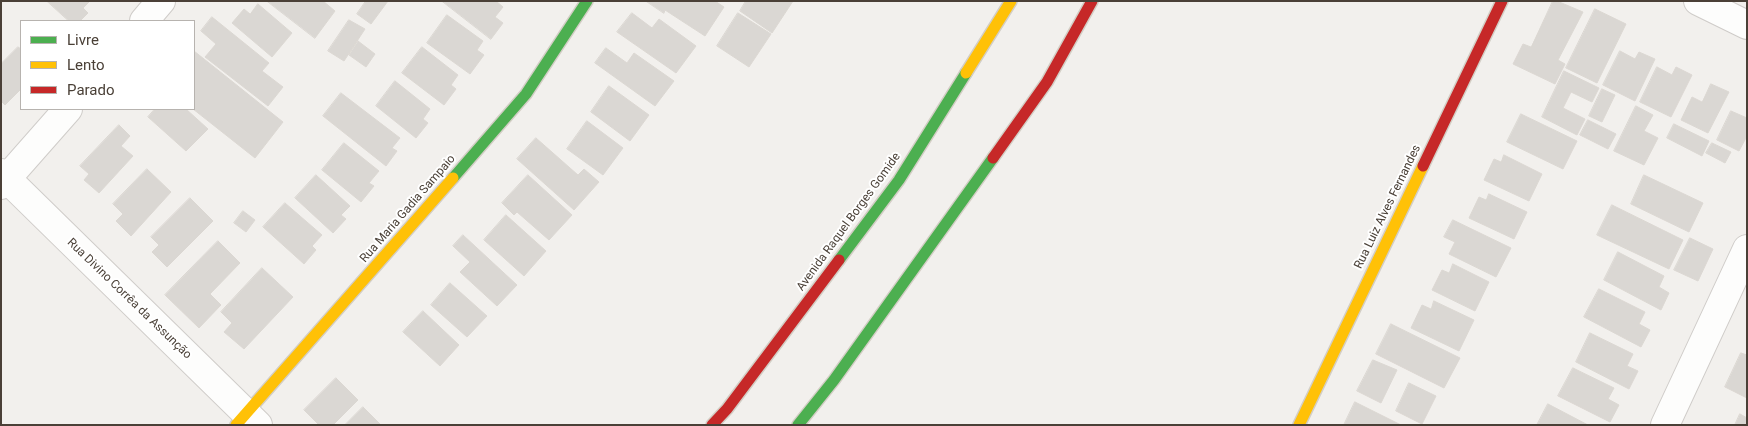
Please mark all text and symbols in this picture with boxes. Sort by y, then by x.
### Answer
legend [20,20,195,110]
text: Livre [67,31,99,49]
text: Lento [67,56,105,74]
text: Parado [67,81,115,99]
street label: Rua Luiz Alves Fernandes [1352,143,1424,271]
street label: Avenida Raquel Borges Gomide [794,150,904,294]
street label: Rua Maria Gadia Sampaio [357,152,459,266]
street label: Rua Divino Corrêa da Assunção [64,236,194,362]

